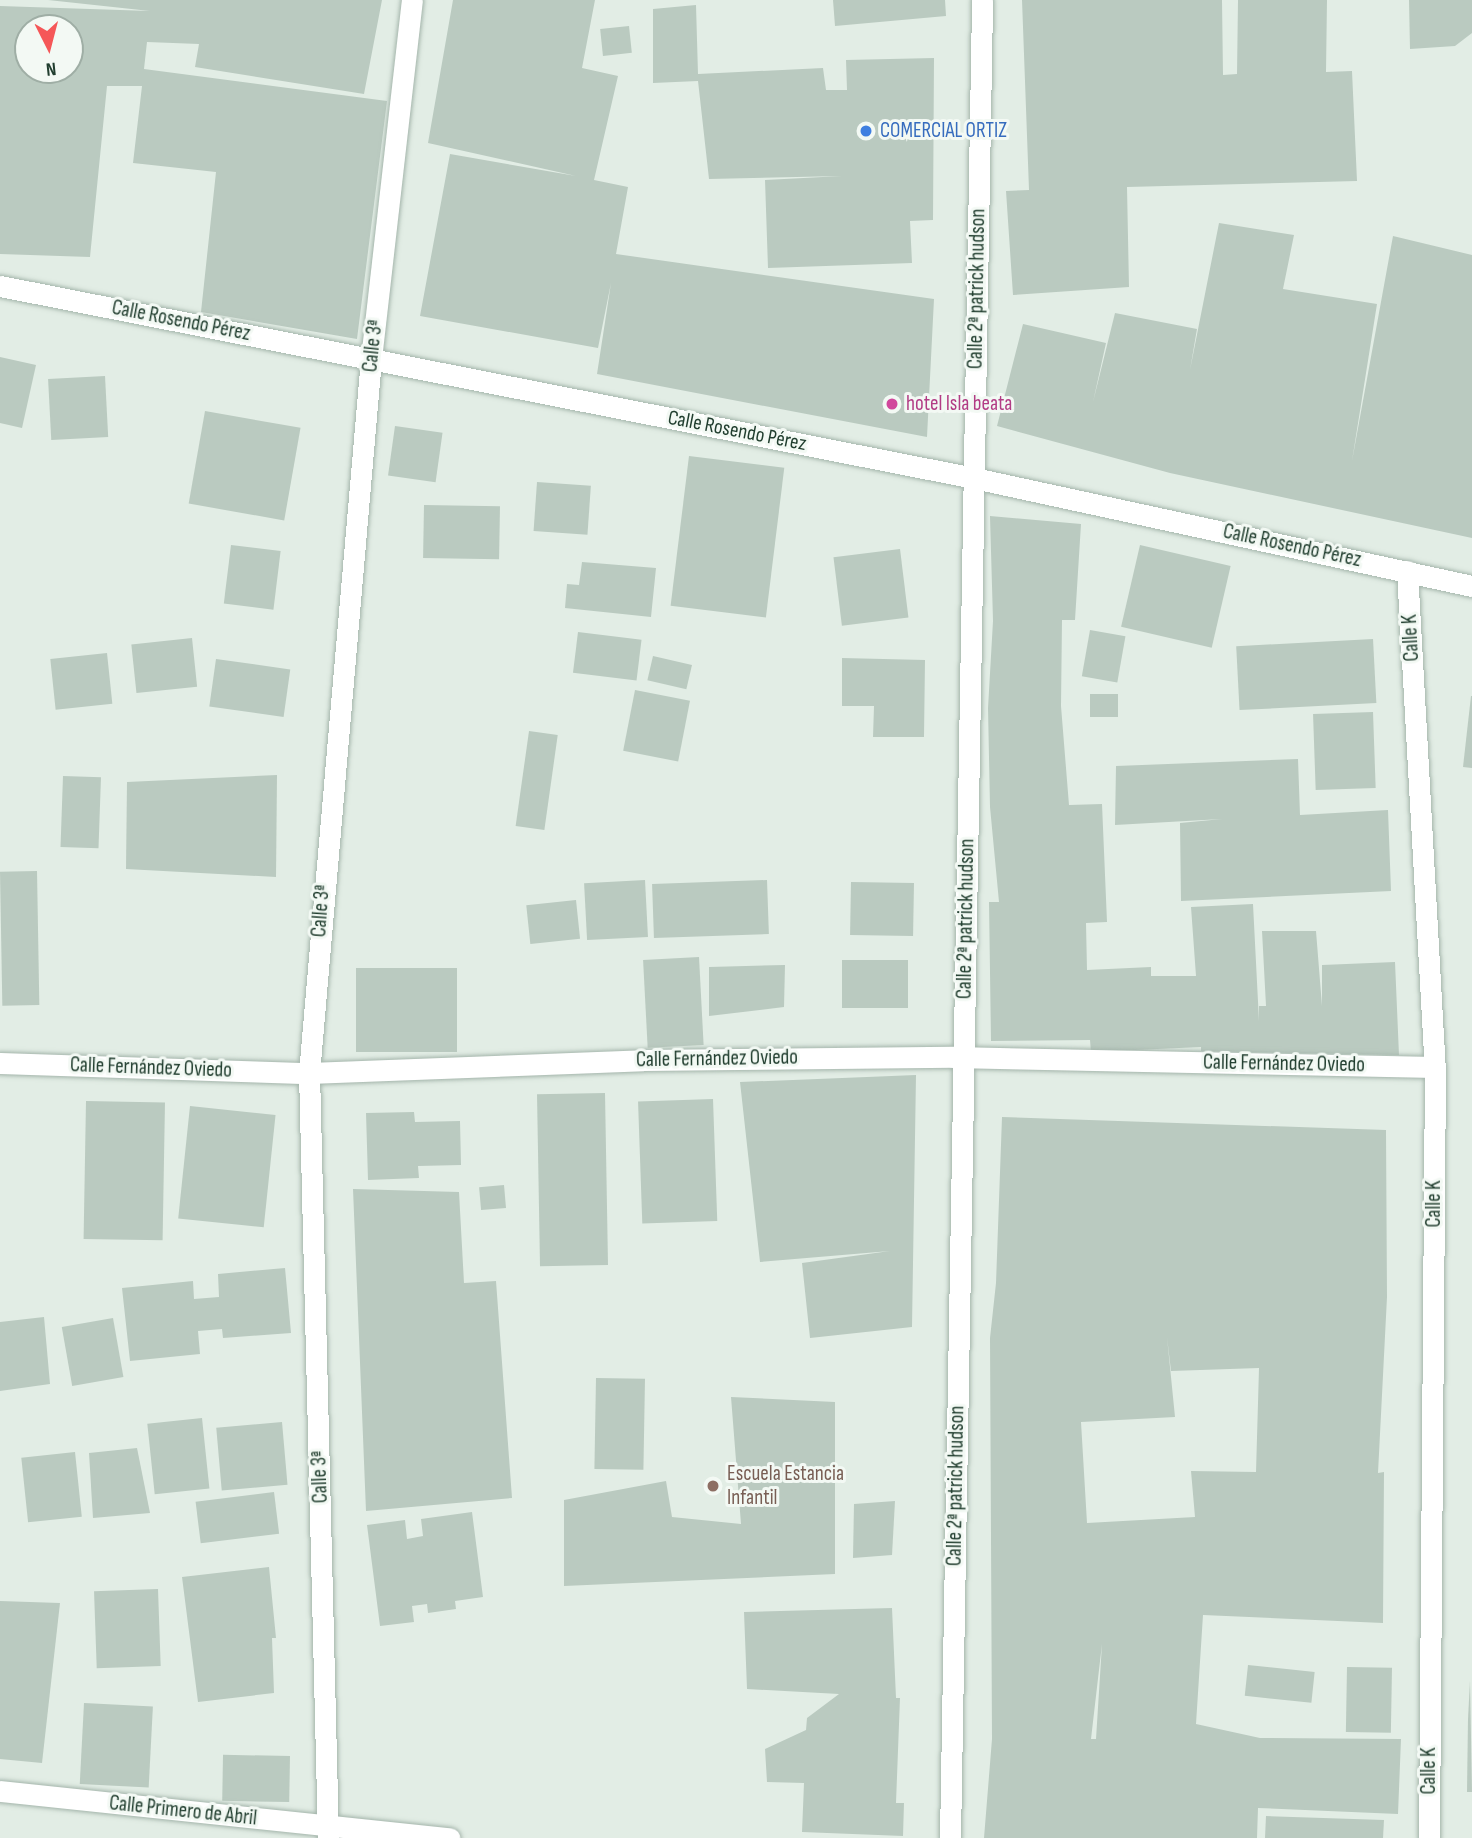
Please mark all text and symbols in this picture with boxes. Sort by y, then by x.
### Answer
north arrow [14,14,84,84]
text: N [45,56,57,80]
place label: COMERCIAL ORTIZ [880,118,1007,144]
marker: COMERCIAL ORTIZ [858,123,874,139]
street label: Calle 2ª patrick hudson [963,209,991,369]
street label: Calle Rosendo Pérez [110,295,252,347]
street label: Calle 3ª [358,319,388,373]
place label: hotel Isla beata [906,391,1012,417]
marker: hotel Isla beata [884,396,900,412]
street label: Calle Rosendo Pérez [666,405,808,457]
street label: Calle Rosendo Pérez [1221,519,1363,573]
street label: Calle K [1397,614,1425,662]
street label: Calle 2ª patrick hudson [952,839,980,999]
street label: Calle 3ª [307,884,335,938]
street label: Calle Fernández Oviedo [636,1045,798,1073]
street label: Calle Fernández Oviedo [1203,1050,1365,1078]
street label: Calle Fernández Oviedo [70,1053,232,1083]
street label: Calle K [1421,1180,1447,1228]
street label: Calle 2ª patrick hudson [942,1406,970,1566]
street label: Calle 3ª [306,1450,334,1504]
place label: Escuela Estancia Infantil [727,1461,844,1511]
marker: Escuela Estancia Infantil [705,1478,721,1494]
street label: Calle K [1416,1747,1442,1795]
street label: Calle Primero de Abril [108,1791,258,1831]

